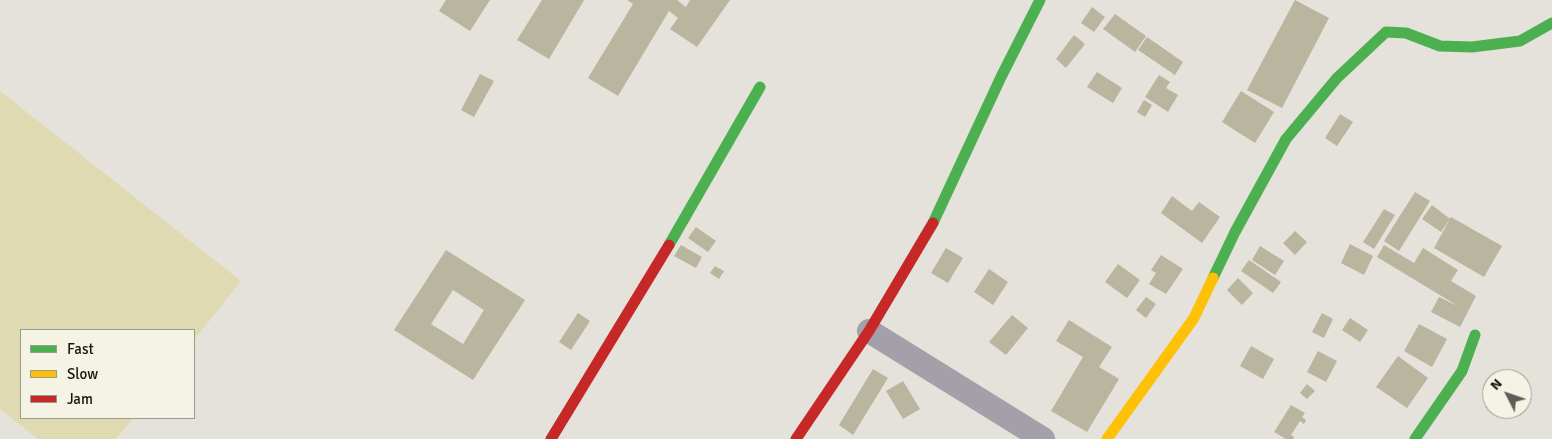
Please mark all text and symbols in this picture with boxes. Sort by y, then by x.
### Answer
legend [20,329,195,419]
text: Fast [67,340,94,358]
text: Slow [67,365,98,383]
north arrow [1482,369,1532,419]
text: N [1486,375,1506,394]
text: Jam [67,390,93,408]

